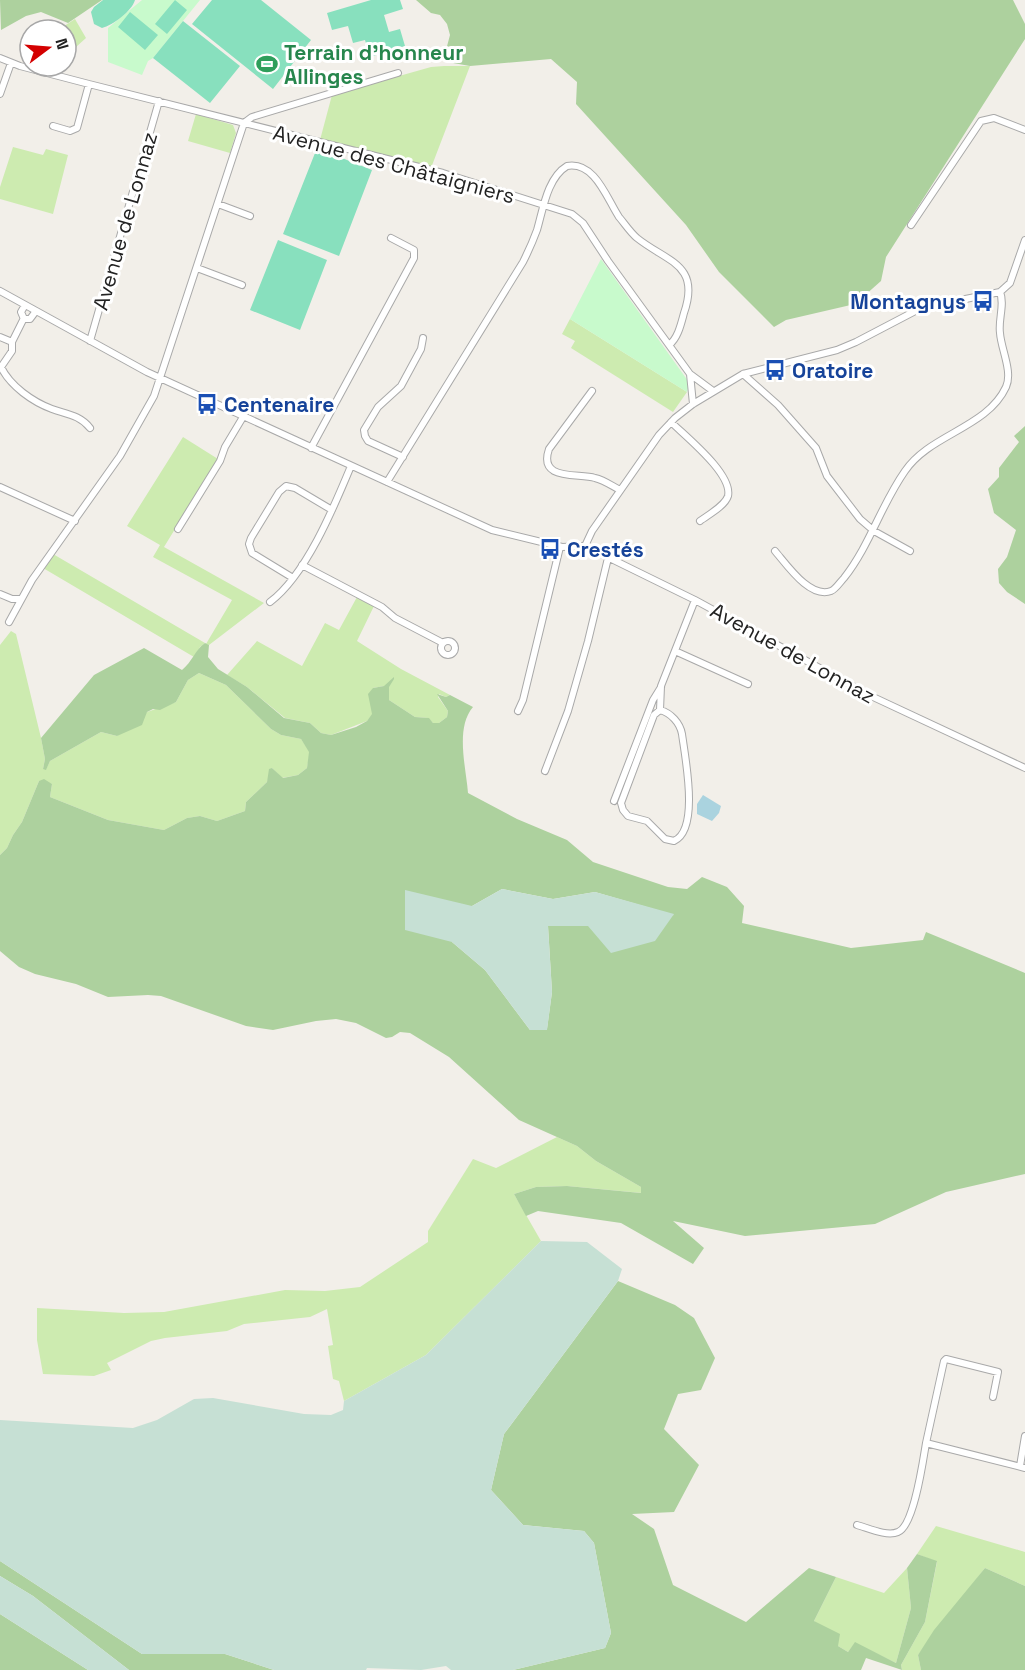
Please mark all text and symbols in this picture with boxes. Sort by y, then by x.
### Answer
north arrow [18,18,78,78]
text: N [50,36,74,52]
place label: Terrain d'honneur Allinges [284,39,463,90]
sports icon: Terrain d'honneur Allinges [255,52,279,76]
street label: Avenue des Châtaigniers [270,119,518,209]
street label: Avenue de Lonnaz [87,129,163,313]
place label: Montagnys [850,288,966,315]
bus stop icon: Montagnys [971,289,995,313]
place label: Oratoire [792,357,873,384]
bus stop icon: Oratoire [763,358,787,382]
place label: Centenaire [224,391,334,418]
bus stop icon: Centenaire [195,392,219,416]
place label: Crestés [567,536,644,563]
bus stop icon: Crestés [538,537,562,561]
street label: Avenue de Lonnaz [706,597,880,709]

